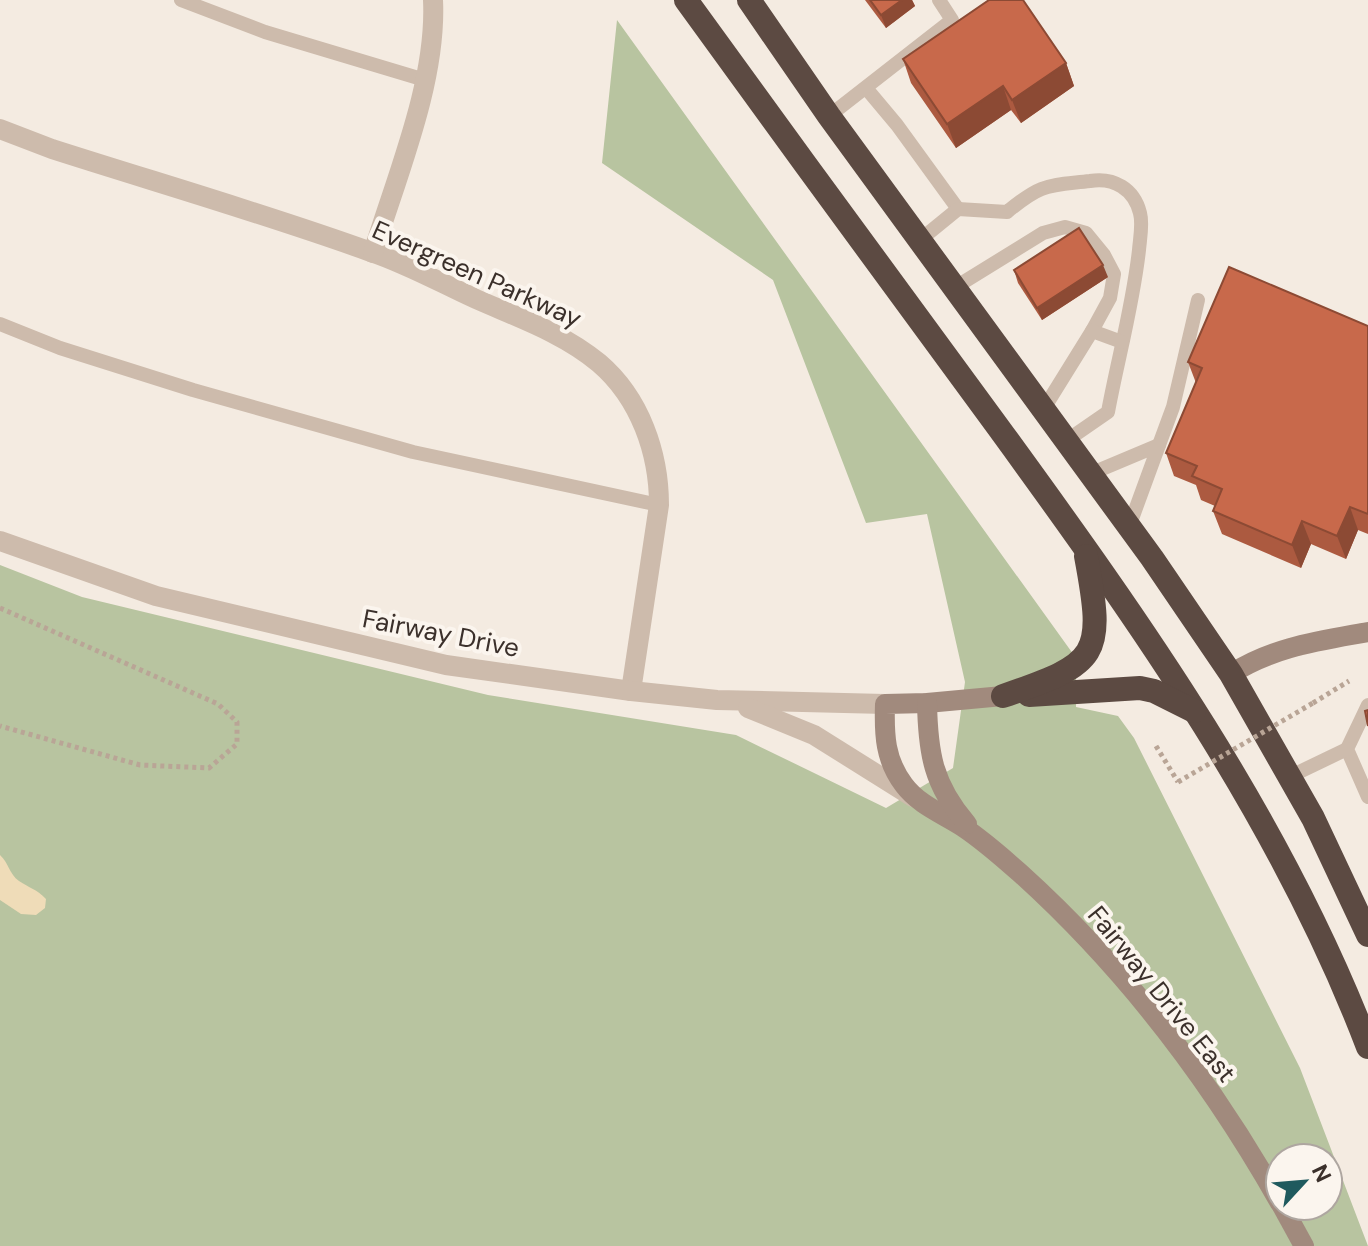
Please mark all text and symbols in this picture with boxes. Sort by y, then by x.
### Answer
street label: Evergreen Parkway [367,213,587,335]
street label: Fairway Drive [360,601,522,665]
street label: Fairway Drive East [1080,899,1244,1089]
north arrow [1264,1142,1344,1222]
text: N [1305,1160,1338,1187]

